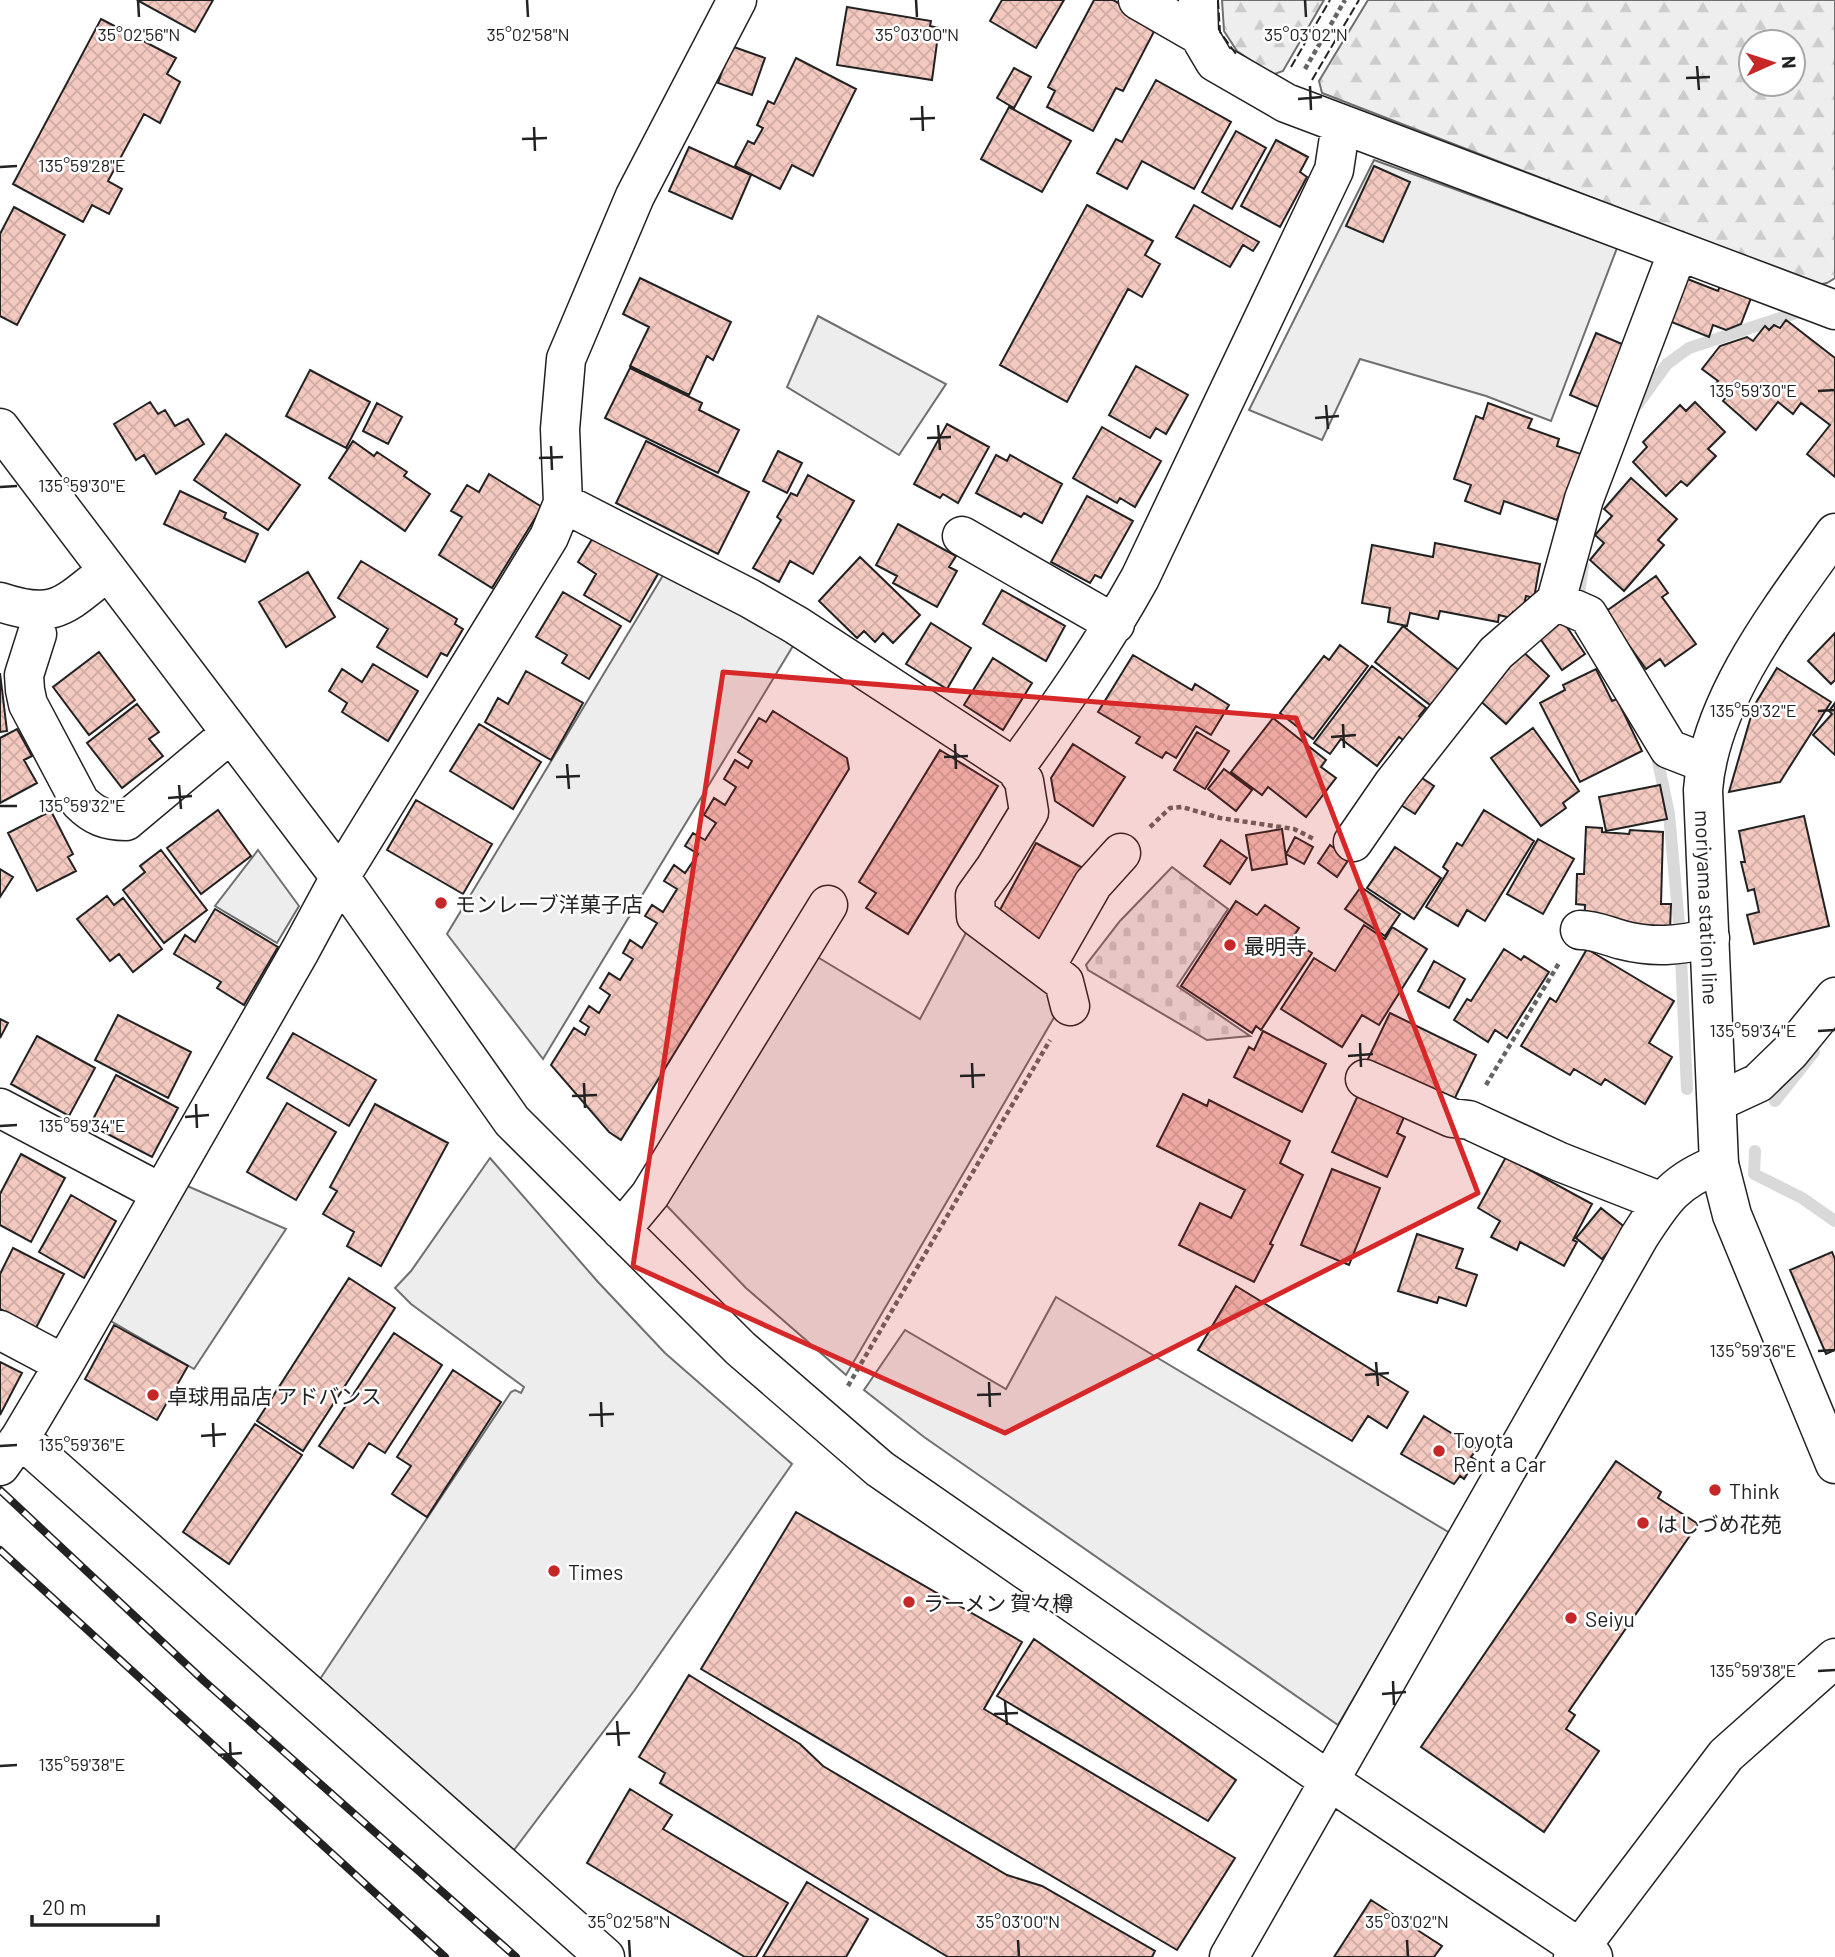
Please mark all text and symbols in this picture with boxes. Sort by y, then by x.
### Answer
text: 35°02'56"N [98,23,181,45]
text: 35°02'58"N [486,23,570,45]
text: 35°03'00"N [875,23,959,45]
text: 35°03'02"N [1264,23,1348,45]
north arrow [1737,28,1807,98]
text: N [1778,55,1801,69]
text: 135°59'28"E [38,154,126,176]
text: 135°59'30"E [1709,379,1797,401]
text: 135°59'30"E [38,474,126,496]
text: 135°59'32"E [1709,699,1797,721]
text: 135°59'32"E [38,794,126,816]
street label: moriyama station line [1691,809,1725,1005]
place label: モンレーブ洋菓子店 [455,891,643,916]
marker: モンレーブ洋菓子店 [433,895,449,911]
place label: 最明寺 [1244,933,1307,958]
marker: 最明寺 [1222,937,1238,953]
text: 135°59'34"E [1709,1019,1797,1041]
text: 135°59'34"E [38,1114,126,1136]
text: 135°59'36"E [1710,1339,1796,1361]
place label: 卓球用品店 アドバンス [167,1383,382,1408]
marker: 卓球用品店 アドバンス [145,1387,161,1403]
place label: Toyota Rent a Car [1453,1427,1546,1476]
text: 135°59'36"E [39,1433,125,1455]
marker: Toyota Rent a Car [1431,1443,1447,1459]
place label: Think [1729,1478,1779,1503]
marker: Think [1707,1482,1723,1498]
place label: はしづめ花苑 [1657,1511,1782,1536]
marker: はしづめ花苑 [1635,1515,1651,1531]
place label: Times [568,1559,623,1584]
marker: Times [546,1563,562,1579]
place label: ラーメン 賀々樽 [923,1590,1073,1615]
marker: ラーメン 賀々樽 [901,1594,917,1610]
place label: Seiyu [1585,1606,1635,1631]
marker: Seiyu [1563,1610,1579,1626]
text: 135°59'38"E [1710,1659,1796,1681]
text: 135°59'38"E [39,1753,125,1775]
scale bar [32,1884,158,1928]
text: 20 m [42,1894,87,1919]
text: 35°02'58"N [587,1910,671,1932]
text: 35°03'00"N [976,1910,1060,1932]
text: 35°03'02"N [1365,1910,1449,1932]

